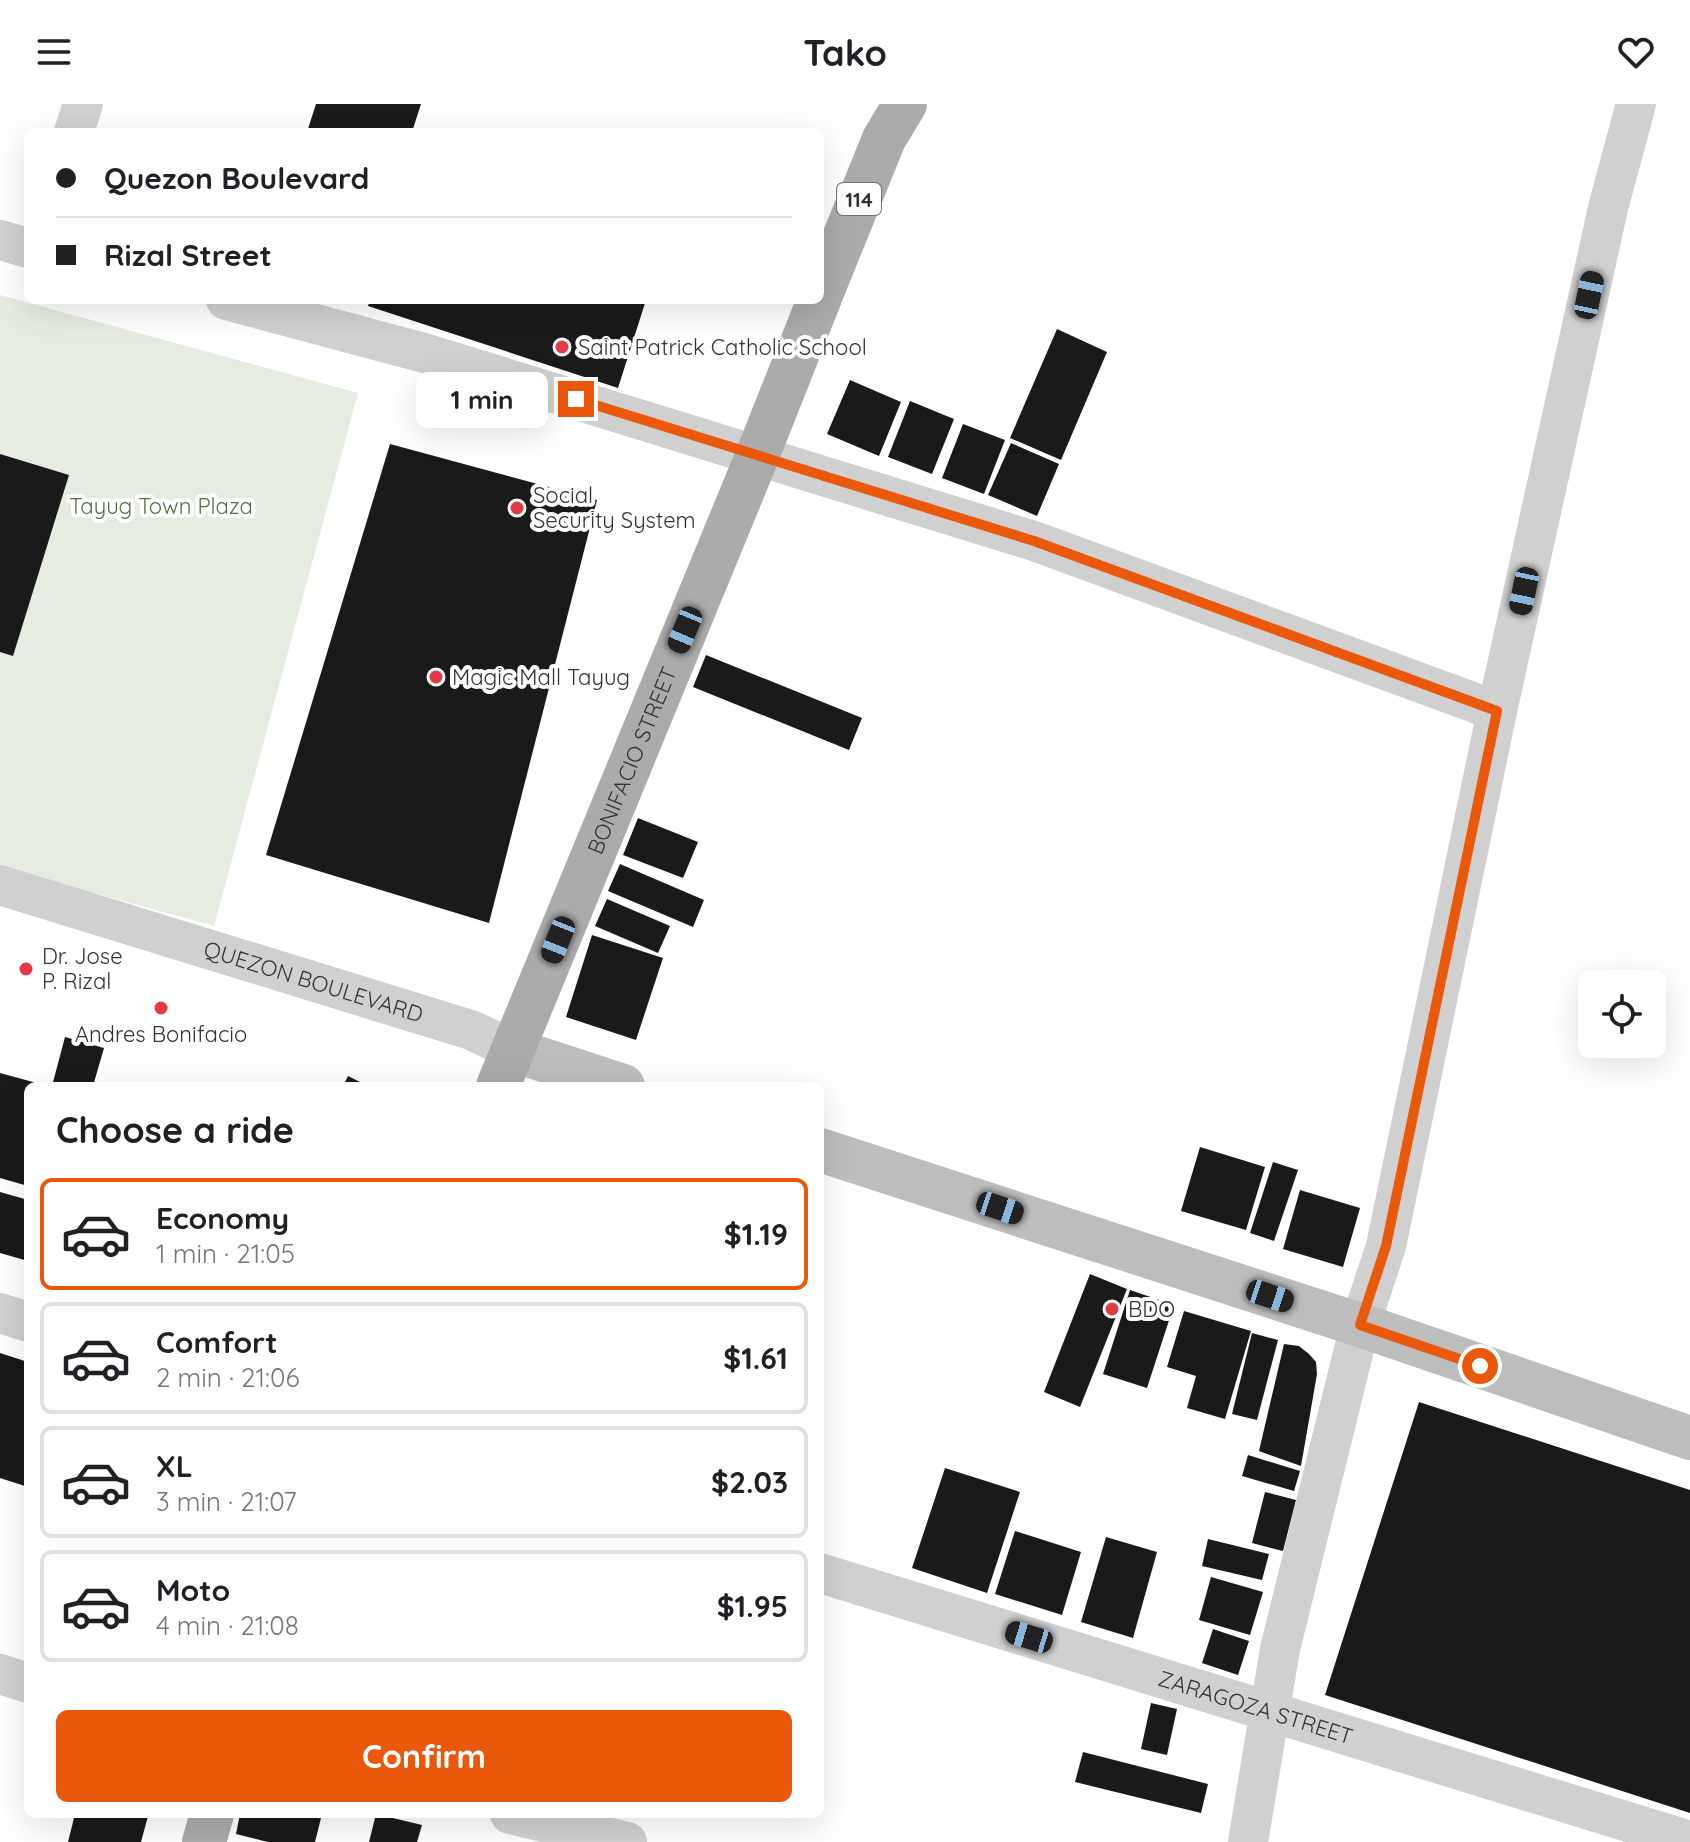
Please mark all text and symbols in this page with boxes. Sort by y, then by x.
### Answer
icon: menu [32,30,76,74]
text: Tako [803,30,887,75]
icon: heart [1614,30,1658,74]
text: Quezon Boulevard [104,159,369,197]
road number: 114 [837,183,881,215]
text: Rizal Street [104,236,272,274]
car [1572,269,1606,321]
place label: Saint Patrick Catholic School [578,333,867,361]
marker: Saint Patrick Catholic School [553,338,571,356]
callout: 1 min [416,371,548,427]
route end [558,381,594,417]
text: 1 min [451,383,514,416]
place label: Social Security System [533,481,696,534]
park label: Tayug Town Plaza [69,492,253,520]
marker: Social Security System [508,499,526,517]
car [1507,565,1541,617]
car [665,603,705,657]
place label: Magic Mall Tayug [452,663,630,691]
street label: BONIFACIO STREET [581,663,683,858]
marker: Magic Mall Tayug [427,668,445,686]
car [538,913,578,967]
street label: QUEZON BOULEVARD [200,935,427,1028]
place label: Dr. Jose P. Rizal [42,942,123,995]
marker: Dr. Jose P. Rizal [17,960,35,978]
map controls [1578,970,1666,1058]
button: locate [1578,970,1666,1058]
marker: Andres Bonifacio [152,999,170,1017]
place label: Andres Bonifacio [75,1020,247,1048]
text: Choose a ride [56,1107,294,1152]
car [973,1189,1027,1227]
icon: car [60,1198,132,1270]
text: Economy [156,1199,289,1237]
text: $1.19 [724,1215,788,1253]
text: 1 min · 21:05 [156,1237,295,1270]
car [1243,1277,1297,1315]
place label: BDO [1128,1295,1175,1323]
marker: BDO [1103,1300,1121,1318]
icon: car [60,1322,132,1394]
text: Comfort [156,1323,277,1361]
text: $1.61 [723,1339,788,1377]
route start [1462,1348,1498,1384]
text: 2 min · 21:06 [156,1361,299,1394]
icon: car [60,1446,132,1518]
text: XL [156,1447,193,1485]
text: $2.03 [711,1463,788,1501]
text: 3 min · 21:07 [156,1485,297,1518]
icon: car [60,1570,132,1642]
text: Moto [156,1571,230,1609]
text: $1.95 [717,1587,788,1625]
text: 4 min · 21:08 [156,1609,299,1642]
car [1003,1619,1055,1655]
street label: ZARAGOZA STREET [1155,1664,1357,1750]
button: Confirm [56,1710,792,1802]

